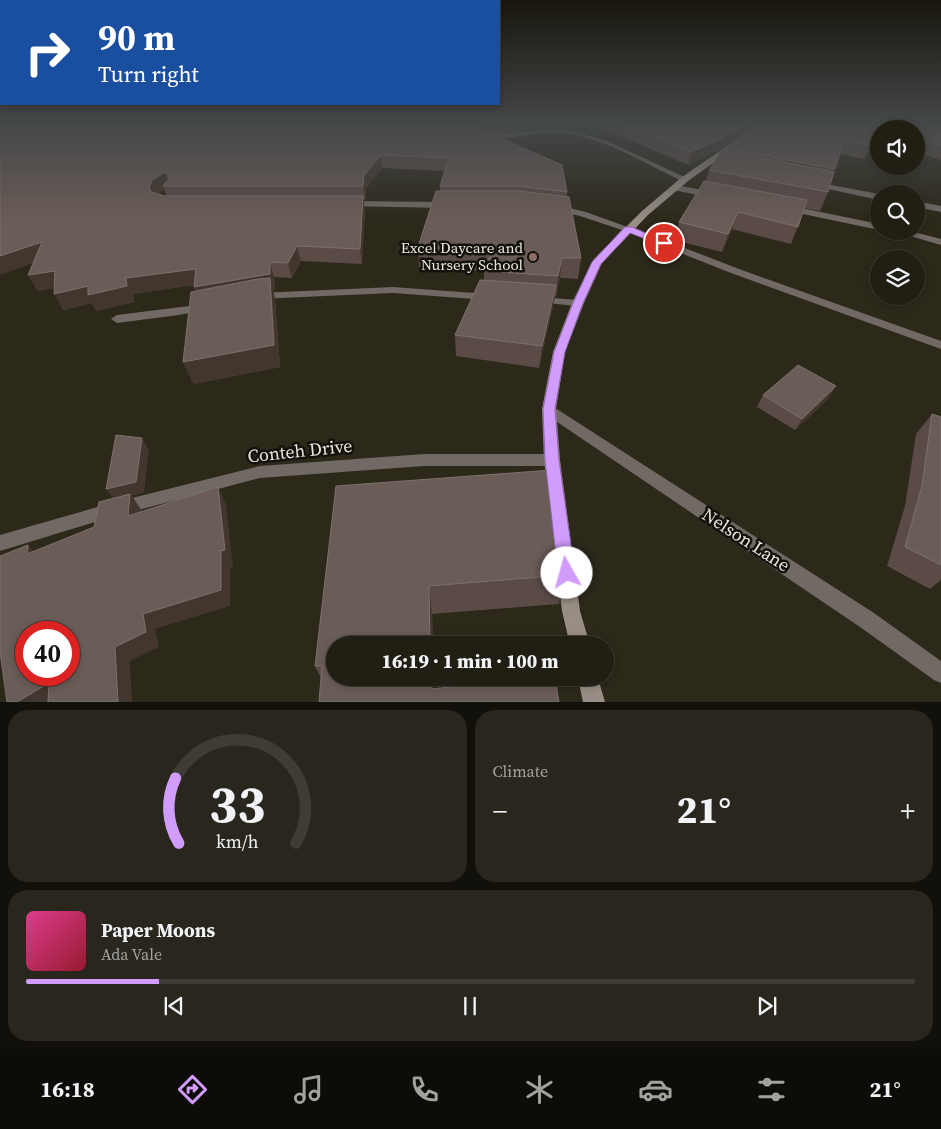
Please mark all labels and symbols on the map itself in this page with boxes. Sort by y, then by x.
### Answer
pin [643,222,685,264]
place label: Excel Daycare and Nursery School [401,237,524,275]
marker: Excel Daycare and Nursery School [527,251,539,263]
street label: Conteh Drive [246,433,354,468]
street label: Nelson Lane [698,502,795,577]
position arrow [540,546,592,598]
speed limit sign: 40 [15,621,80,686]

